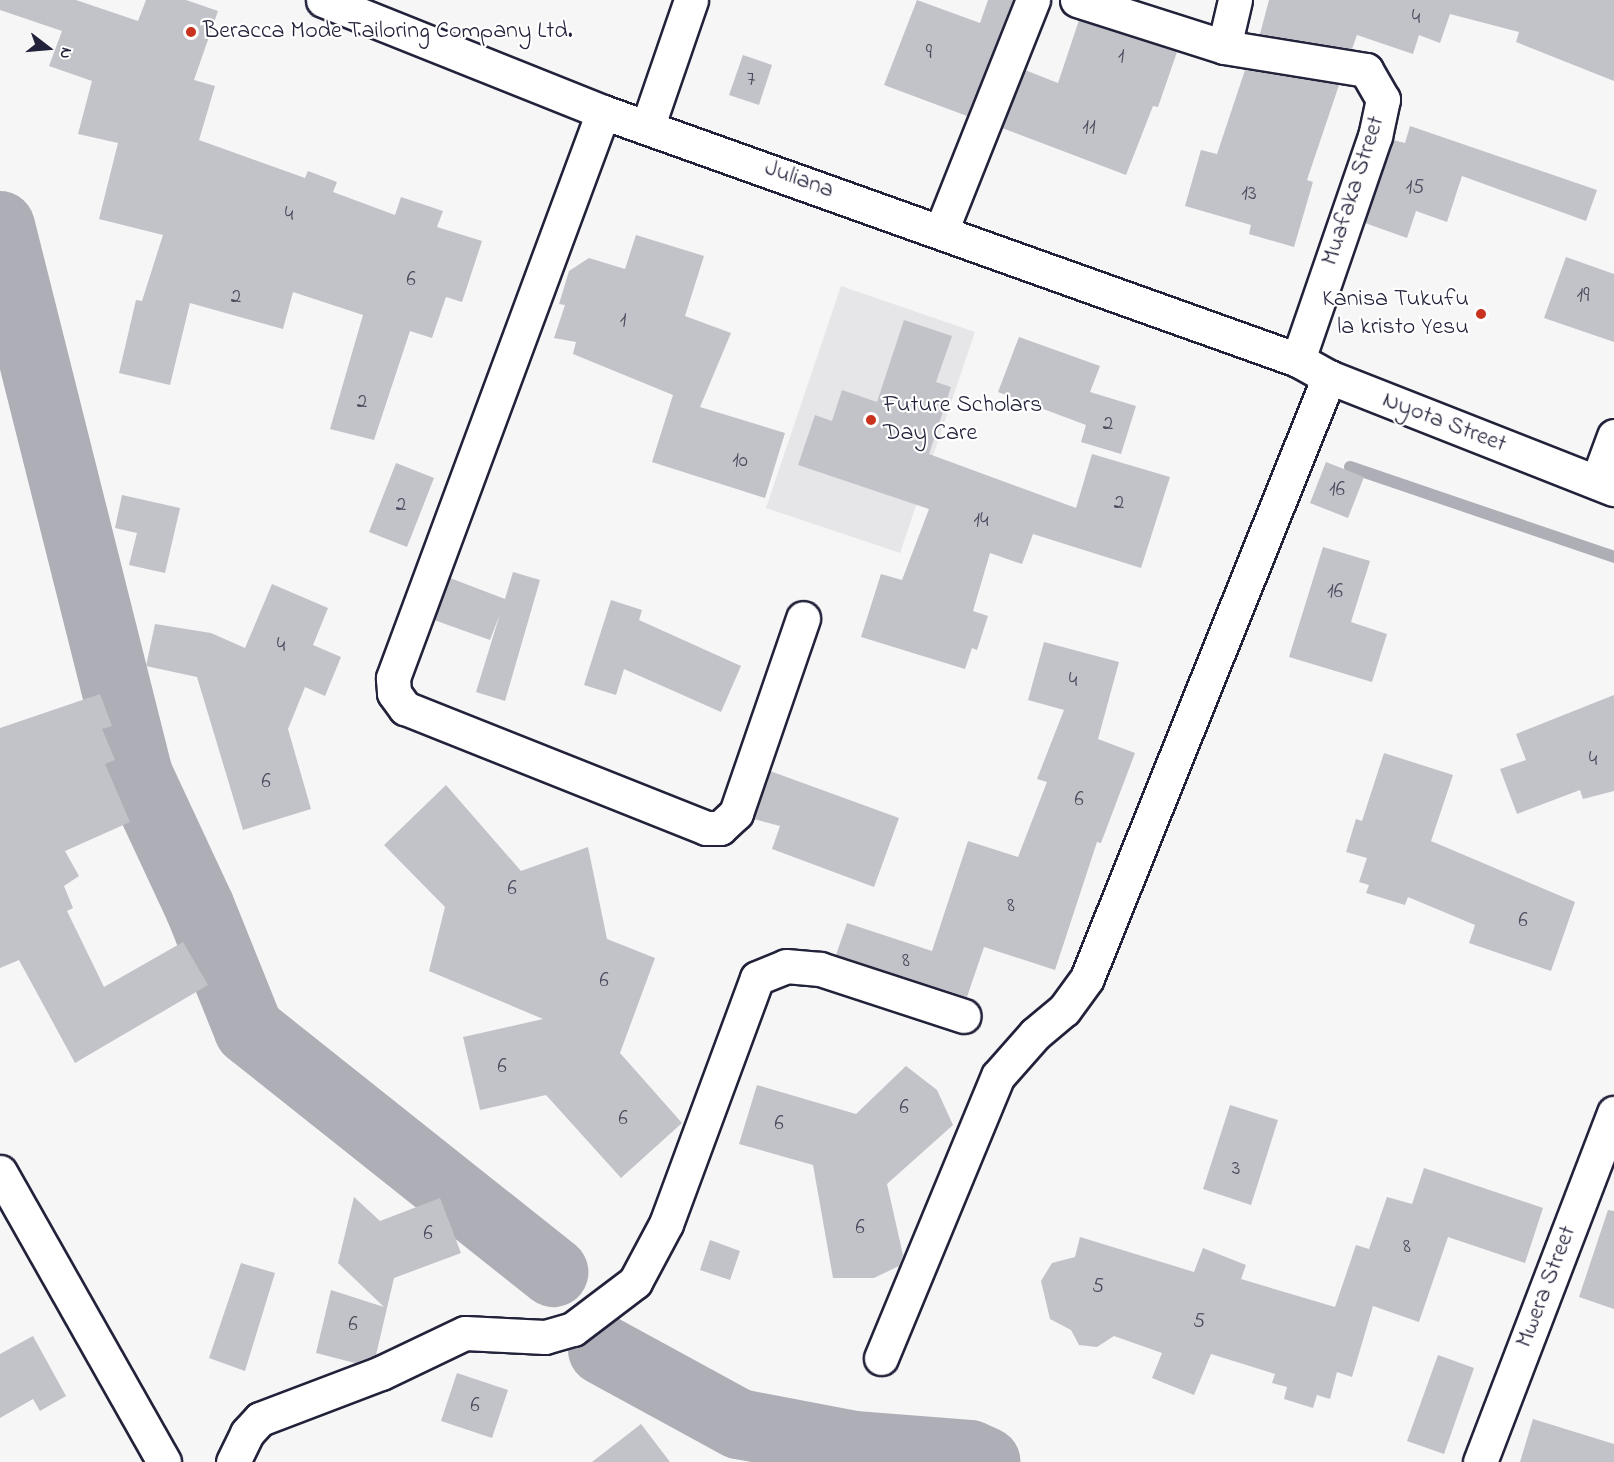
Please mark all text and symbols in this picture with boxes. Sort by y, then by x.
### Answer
house number: 4 [1412,5,1420,31]
north arrow [18,18,78,78]
place label: Beracca Mode Tailoring Company Ltd. [203,18,573,46]
marker: Beracca Mode Tailoring Company Ltd. [184,25,198,39]
house number: 9 [926,40,932,66]
text: N [52,44,78,61]
house number: 1 [1118,44,1124,70]
house number: 7 [747,67,755,93]
street label: Muafaka Street [1316,113,1392,269]
house number: 11 [1082,115,1096,141]
street label: Juliana [760,154,838,206]
house number: 15 [1406,175,1424,201]
house number: 13 [1241,181,1257,207]
house number: 4 [285,202,293,228]
house number: 6 [406,267,416,293]
house number: 19 [1577,283,1589,309]
house number: 2 [231,284,241,310]
place label: Kanisa Tukufu la kristo Yesu [1322,286,1469,342]
marker: Kanisa Tukufu la kristo Yesu [1474,307,1488,321]
house number: 1 [620,308,626,334]
street label: Nyota Street [1378,386,1510,460]
house number: 2 [357,389,367,415]
place label: Future Scholars Day Care [883,392,1042,448]
house number: 2 [1103,411,1113,437]
marker: Future Scholars Day Care [864,413,878,427]
house number: 10 [732,448,748,474]
house number: 16 [1329,477,1345,503]
house number: 2 [1114,490,1124,516]
house number: 2 [396,492,406,518]
house number: 14 [973,508,989,534]
house number: 16 [1327,579,1343,605]
house number: 4 [277,633,285,659]
house number: 4 [1069,668,1077,694]
house number: 4 [1589,747,1597,773]
house number: 6 [261,769,271,795]
house number: 6 [1074,787,1084,813]
house number: 6 [507,876,517,902]
house number: 8 [1007,893,1015,919]
house number: 6 [1518,908,1528,934]
house number: 8 [902,948,910,974]
house number: 6 [599,968,609,994]
house number: 6 [497,1054,507,1080]
house number: 6 [899,1095,909,1121]
house number: 6 [618,1106,628,1132]
house number: 6 [774,1111,784,1137]
house number: 3 [1232,1156,1240,1182]
house number: 6 [855,1215,865,1241]
house number: 6 [423,1221,433,1247]
street label: Mwera Street [1511,1222,1583,1352]
house number: 8 [1403,1234,1411,1260]
house number: 5 [1092,1274,1104,1300]
house number: 5 [1193,1309,1205,1335]
house number: 6 [348,1312,358,1338]
house number: 6 [470,1393,480,1419]

